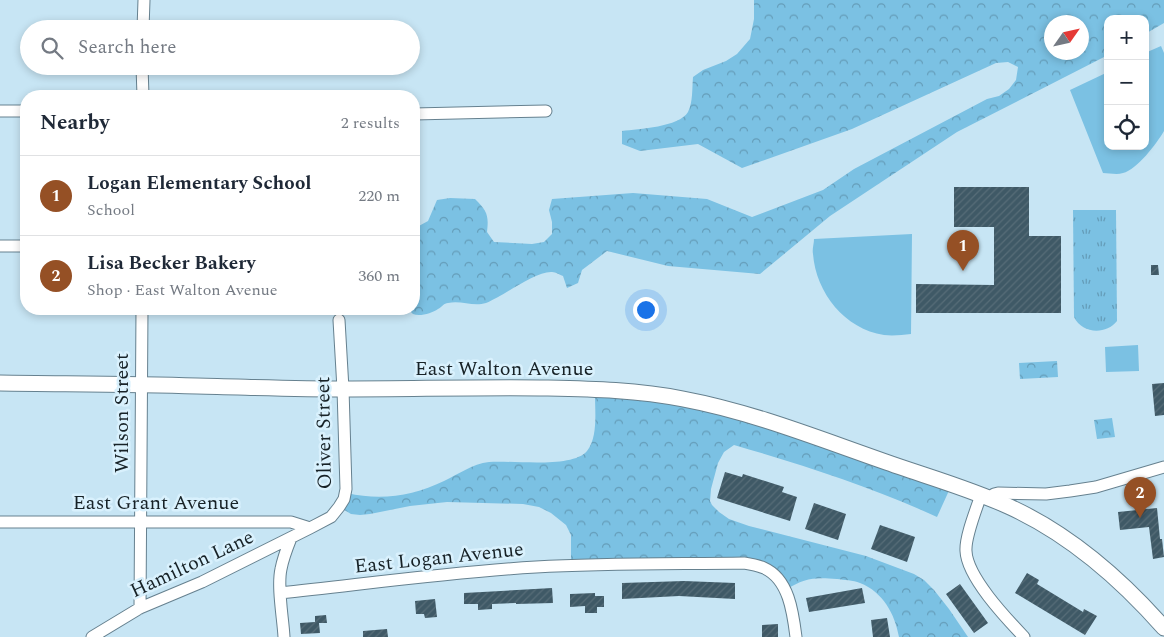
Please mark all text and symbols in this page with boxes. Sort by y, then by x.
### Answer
north arrow [1044,15,1089,60]
map controls [1104,15,1149,150]
button: + [1104,15,1149,60]
search box [20,20,420,75]
text: Search here [78,33,177,62]
icon: search [38,34,66,62]
button: − [1104,60,1149,105]
button: locate [1104,105,1149,150]
text: Nearby [40,107,110,139]
text: 2 results [341,111,400,135]
text: Logan Elementary School [87,169,311,198]
text: 1 [52,184,60,208]
text: 220 m [358,184,400,208]
text: School [87,198,135,222]
pin: 1 [947,230,979,271]
text: Lisa Becker Bakery [87,249,256,278]
text: 2 [52,264,60,288]
text: 360 m [358,264,400,288]
text: Shop · East Walton Avenue [87,278,277,302]
your location [633,297,659,323]
street label: Wilson Street [107,353,137,473]
street label: East Walton Avenue [415,354,593,384]
street label: Oliver Street [308,376,340,490]
pin: 2 [1124,477,1156,518]
street label: East Grant Avenue [73,488,239,518]
street label: Hamilton Lane [125,522,259,606]
street label: East Logan Avenue [353,534,525,582]

